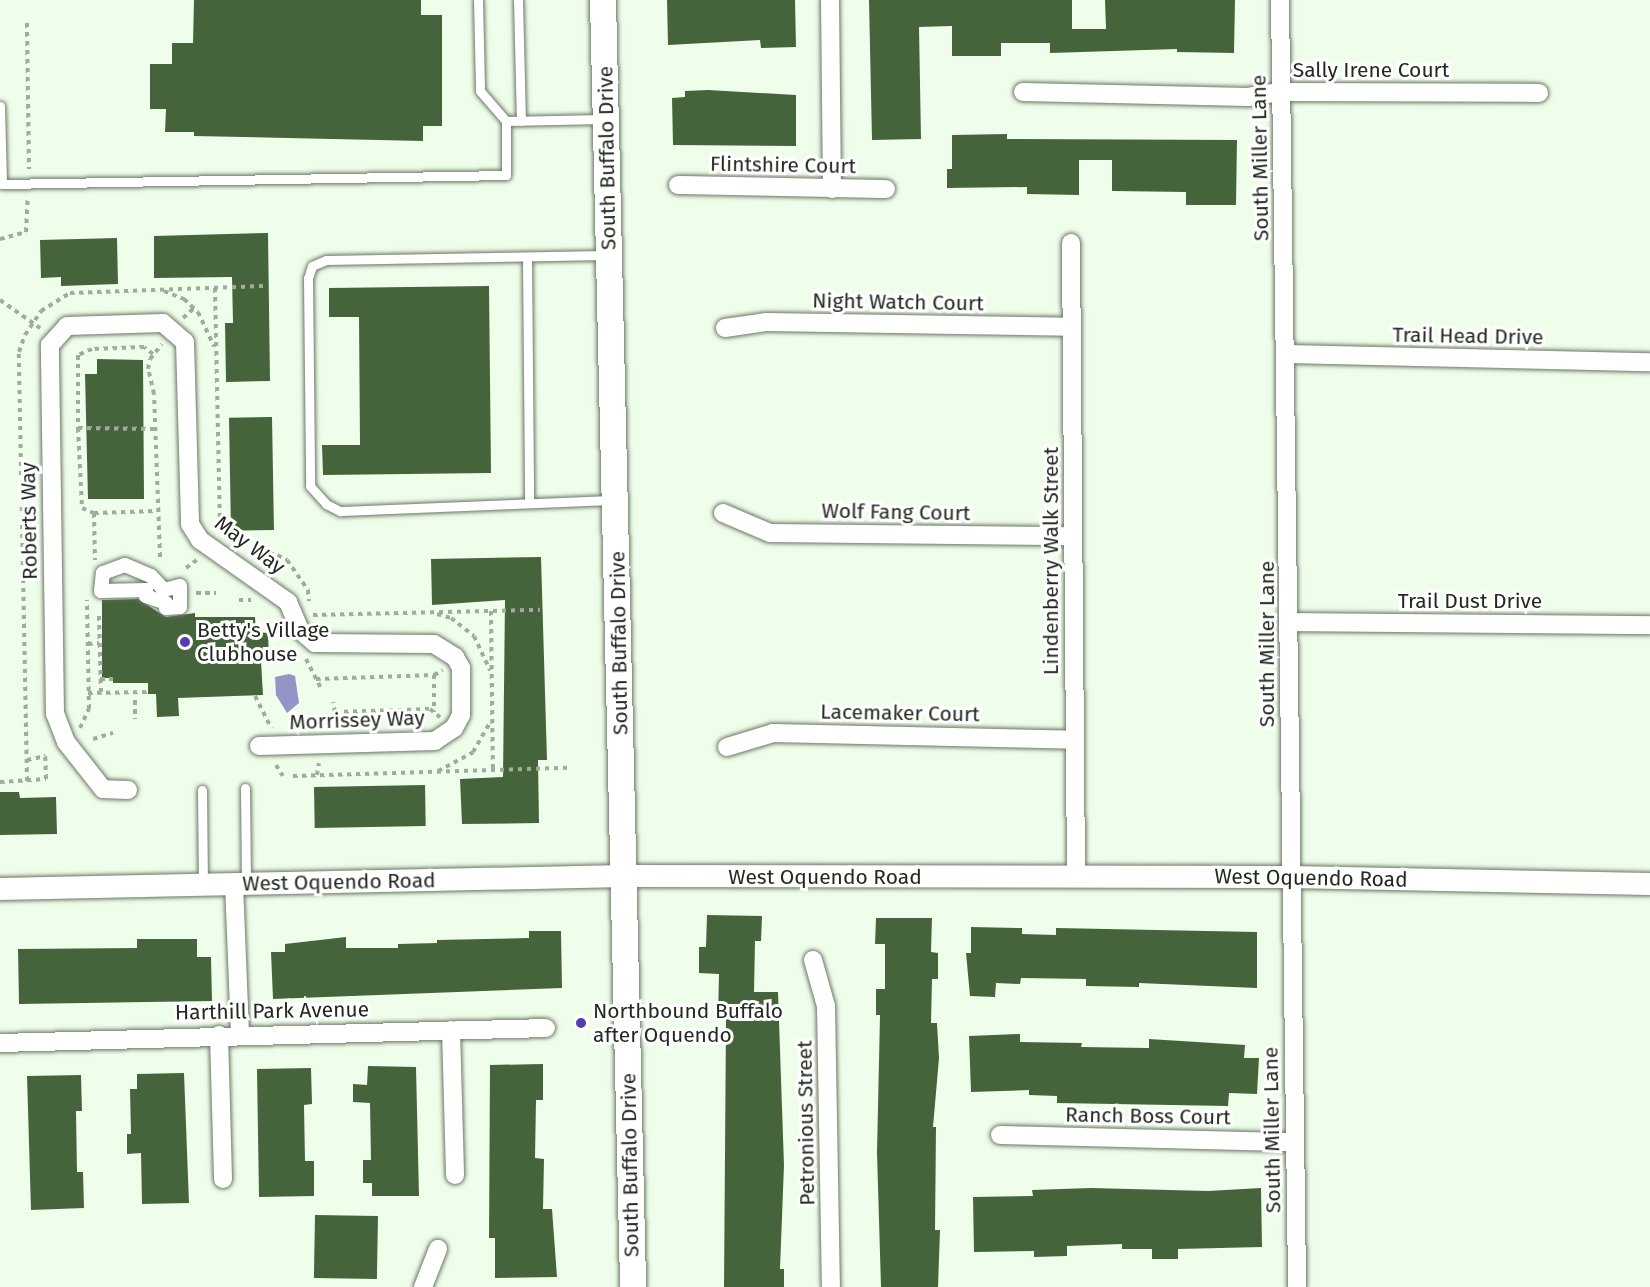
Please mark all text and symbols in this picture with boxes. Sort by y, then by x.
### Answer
street label: Sally Irene Court [1293,57,1449,83]
street label: South Buffalo Drive [593,66,621,250]
street label: South Miller Lane [1246,75,1274,241]
street label: Flintshire Court [710,151,856,179]
street label: Night Watch Court [812,288,984,316]
street label: Trail Head Drive [1392,322,1544,350]
street label: Lindenberry Walk Street [1038,447,1064,675]
street label: Roberts Way [15,462,43,580]
street label: Wolf Fang Court [821,498,971,526]
street label: May Way [210,510,290,580]
street label: South Buffalo Drive [605,551,633,735]
street label: South Miller Lane [1254,561,1280,727]
street label: Trail Dust Drive [1398,588,1542,614]
place label: Betty's Village Clubhouse [197,617,329,667]
marker: Betty's Village Clubhouse [178,635,192,649]
street label: Lacemaker Court [820,699,980,727]
street label: Morrissey Way [289,705,425,735]
street label: West Oquendo Road [728,864,922,890]
street label: West Oquendo Road [1214,864,1408,892]
street label: West Oquendo Road [242,868,436,896]
street label: Harthill Park Avenue [175,997,369,1025]
place label: Northbound Buffalo after Oquendo [593,998,783,1048]
marker: Northbound Buffalo after Oquendo [574,1016,588,1030]
street label: Petronious Street [792,1040,820,1206]
street label: South Miller Lane [1258,1047,1286,1213]
street label: South Buffalo Drive [616,1073,644,1257]
street label: Ranch Boss Court [1065,1102,1231,1130]

